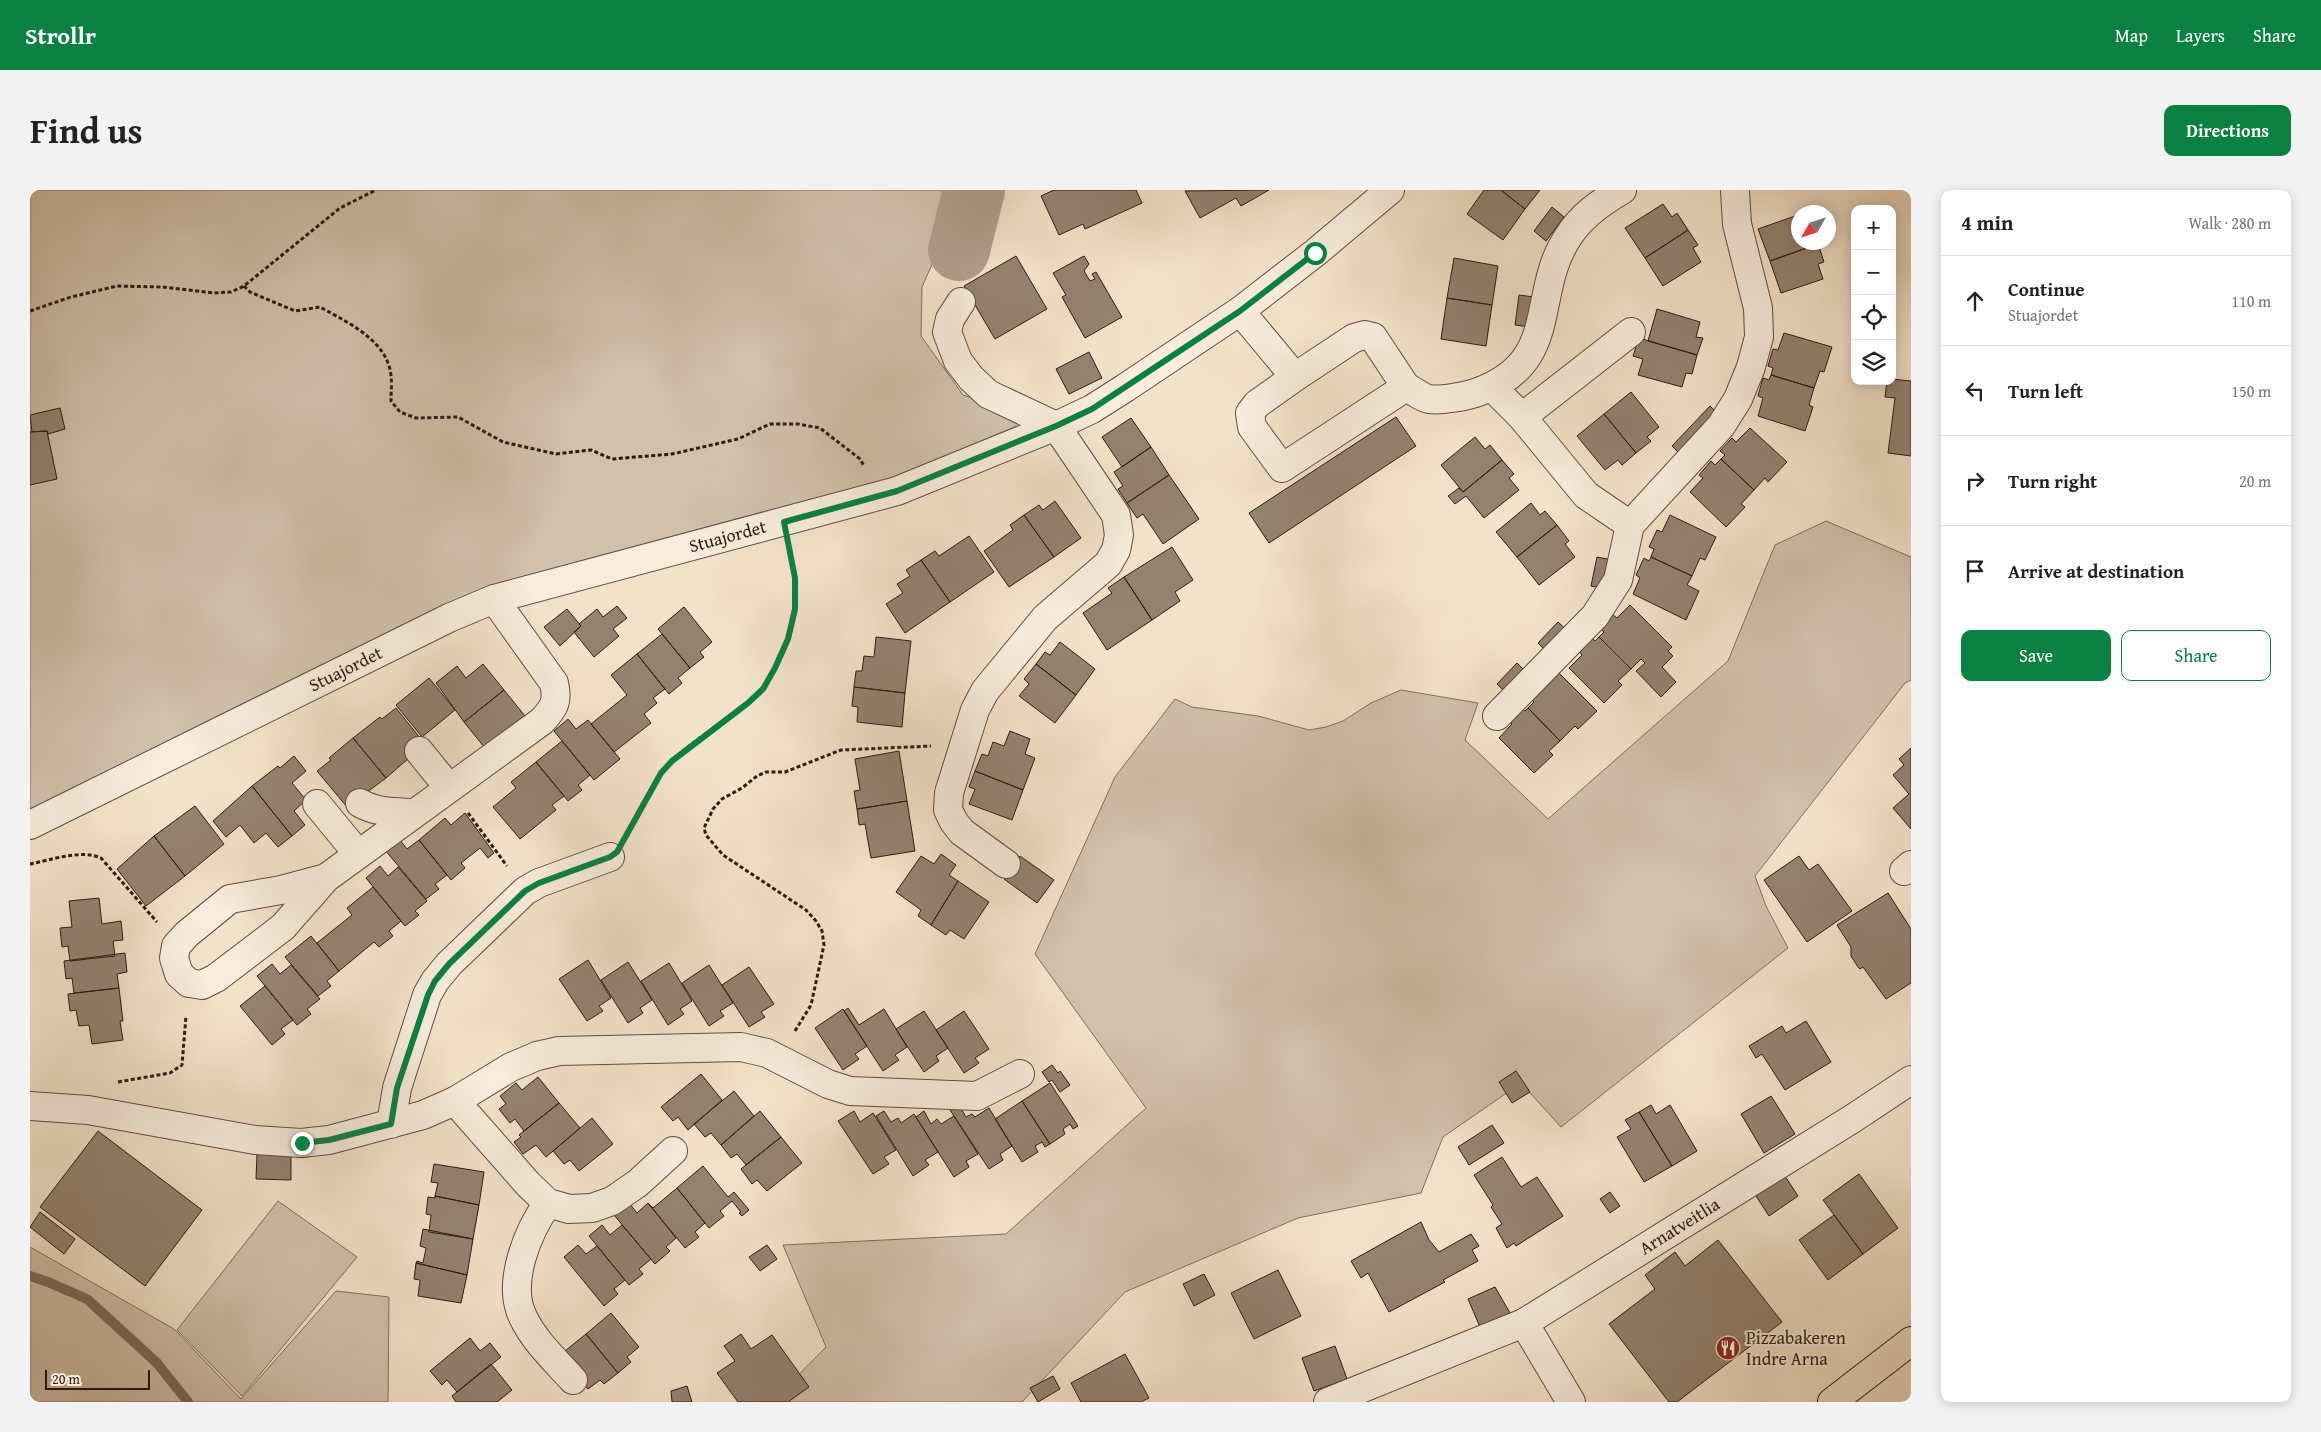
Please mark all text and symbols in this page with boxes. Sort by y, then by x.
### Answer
text: Strollr [25,18,96,53]
text: Map [2115,22,2148,49]
text: Layers [2176,22,2225,49]
text: Share [2253,22,2296,49]
text: Find us [30,105,143,156]
button: Directions [2164,105,2291,156]
north arrow [1791,205,1836,250]
map controls [1851,205,1896,385]
button: + [1851,205,1896,250]
text: 4 min [1961,207,2013,238]
text: Walk · 280 m [2188,211,2271,235]
route start [1304,242,1327,265]
button: − [1851,250,1896,295]
text: Continue [2008,275,2085,303]
icon: ahead [1961,287,1989,315]
text: 110 m [2231,289,2271,313]
button: locate [1851,295,1896,340]
text: Stuajordet [2008,303,2078,327]
button: layers [1851,340,1896,385]
icon: left [1961,377,1989,405]
text: Turn left [2008,377,2083,405]
text: 150 m [2231,379,2271,403]
icon: right [1961,467,1989,495]
text: Turn right [2008,467,2097,495]
text: 20 m [2239,469,2271,493]
street label: Stuajordet [686,512,770,559]
icon: arrive [1961,557,1989,585]
text: Arrive at destination [2008,557,2184,585]
button: Save [1961,630,2111,681]
button: Share [2121,630,2271,681]
street label: Stuajordet [304,639,387,698]
route end [291,1132,314,1155]
street label: Arnatveitlia [1634,1190,1725,1261]
place label: Pizzabakeren Indre Arna [1746,1324,1846,1372]
restaurant icon: Pizzabakeren Indre Arna [1715,1335,1741,1361]
scale bar [45,1367,150,1390]
text: 20 m [52,1369,80,1389]

